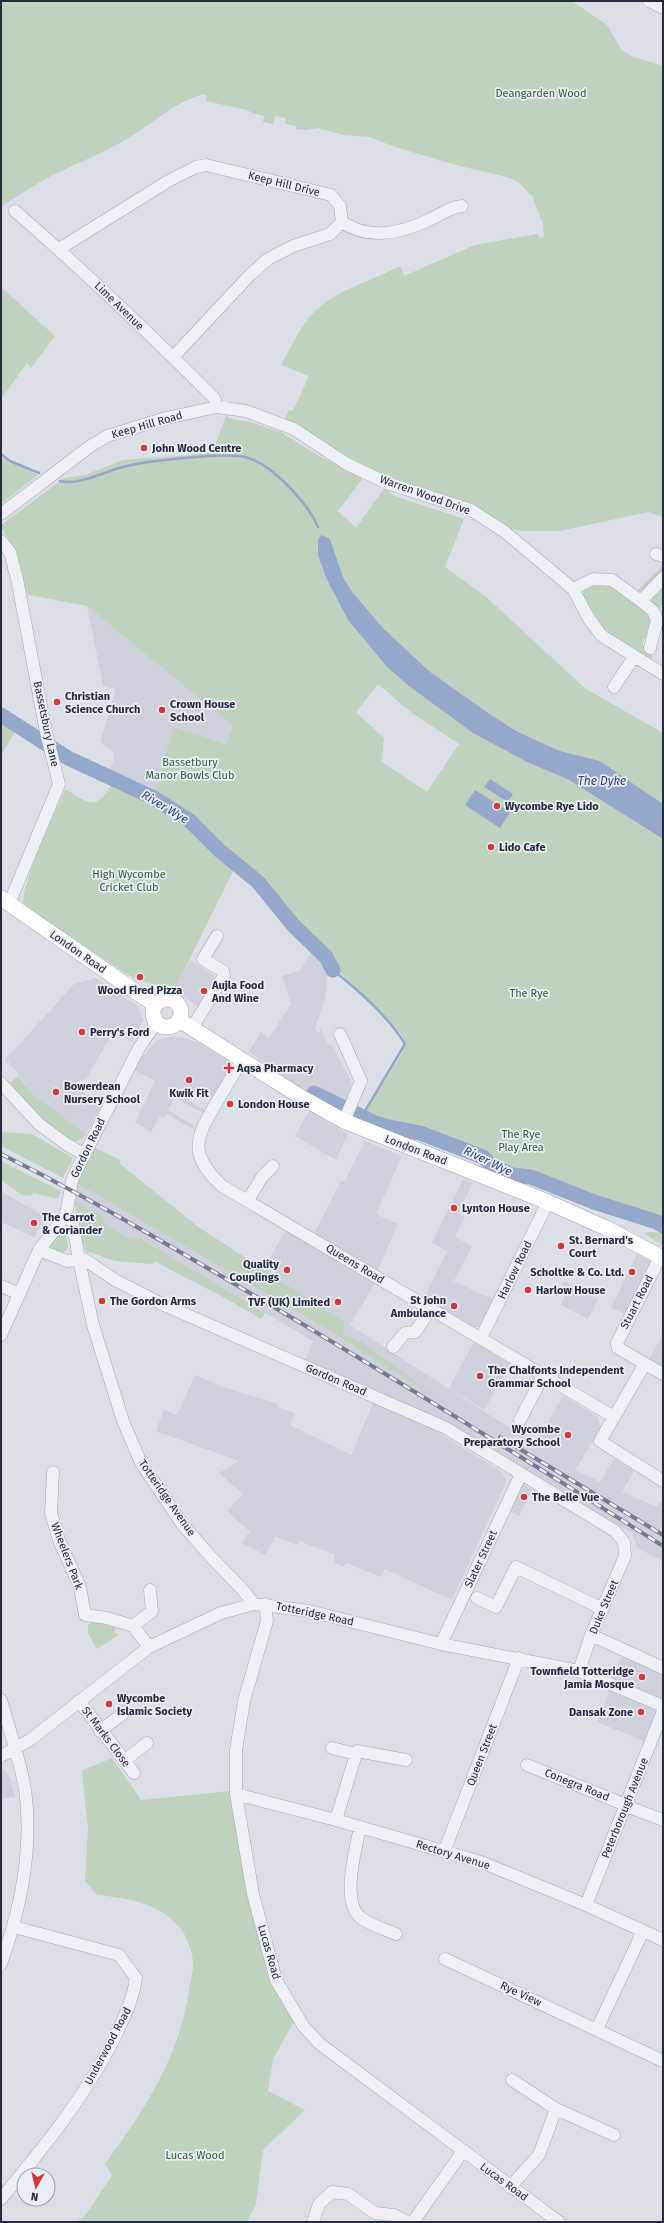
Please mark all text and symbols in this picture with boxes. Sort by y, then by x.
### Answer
park label: Deangarden Wood [495,87,587,100]
street label: Keep Hill Drive [247,169,321,199]
street label: Lime Avenue [92,279,146,333]
street label: Keep Hill Road [110,409,184,441]
place label: John Wood Centre [151,442,241,455]
marker: John Wood Centre [139,443,149,453]
street label: Warren Wood Drive [378,473,472,517]
street label: Bassetsbury Lane [31,680,61,768]
place label: Christian Science Church [65,690,140,716]
marker: Christian Science Church [52,697,62,707]
place label: Crown House School [170,698,235,724]
marker: Crown House School [157,705,167,715]
park label: Bassetbury Manor Bowls Club [145,756,235,782]
water label: The Dyke [578,774,626,788]
water label: River Wye [139,788,191,826]
place label: Wycombe Rye Lido [505,800,599,813]
marker: Wycombe Rye Lido [492,801,502,811]
place label: Lido Cafe [499,841,546,854]
marker: Lido Cafe [486,842,496,852]
park label: High Wycombe Cricket Club [92,868,166,894]
street label: London Road [47,928,109,976]
marker: Wood Fired Pizza [135,972,145,982]
place label: Aujla Food And Wine [211,979,264,1005]
place label: Wood Fired Pizza [98,984,182,997]
marker: Aujla Food And Wine [199,986,209,996]
park label: The Rye [509,987,549,1000]
place label: Perry's Ford [90,1026,149,1039]
marker: Perry's Ford [77,1027,87,1037]
place label: Aqsa Pharmacy [236,1062,314,1075]
marker: Aqsa Pharmacy [224,1063,234,1073]
marker: Kwik Fit [184,1075,194,1085]
place label: Bowerdean Nursery School [64,1080,141,1106]
marker: Bowerdean Nursery School [51,1087,61,1097]
place label: Kwik Fit [169,1087,209,1100]
place label: London House [238,1098,310,1111]
marker: London House [225,1099,235,1109]
street label: Gordon Road [68,1116,108,1180]
park label: The Rye Play Area [498,1128,544,1154]
street label: London Road [383,1132,449,1168]
water label: River Wye [462,1143,514,1179]
place label: Lynton House [462,1202,530,1215]
marker: Lynton House [449,1203,459,1213]
place label: The Carrot & Coriander [42,1211,103,1237]
marker: The Carrot & Coriander [29,1218,39,1228]
place label: St. Bernard's Court [569,1234,634,1260]
street label: Harlow Road [495,1239,535,1301]
street label: Queens Road [323,1241,387,1287]
marker: St. Bernard's Court [556,1241,566,1251]
place label: Quality Couplings [230,1258,280,1284]
marker: Quality Couplings [282,1265,292,1275]
place label: Scholtke & Co. Ltd. [530,1266,624,1279]
marker: Scholtke & Co. Ltd. [627,1267,637,1277]
street label: Stuart Road [618,1273,656,1331]
place label: Harlow House [536,1284,606,1297]
marker: Harlow House [523,1285,533,1295]
place label: St John Ambulance [390,1294,446,1320]
place label: The Gordon Arms [110,1295,197,1308]
marker: The Gordon Arms [97,1296,107,1306]
place label: TVF (UK) Limited [248,1296,330,1309]
marker: TVF (UK) Limited [333,1297,343,1307]
marker: St John Ambulance [449,1301,459,1311]
street label: Gordon Road [304,1361,368,1399]
place label: The Chalfonts Independent Grammar School [488,1364,625,1390]
marker: The Chalfonts Independent Grammar School [475,1371,485,1381]
place label: Wycombe Preparatory School [464,1423,561,1449]
marker: Wycombe Preparatory School [563,1430,573,1440]
street label: Totteridge Avenue [136,1457,198,1539]
place label: The Belle Vue [532,1491,599,1504]
marker: The Belle Vue [519,1492,529,1502]
street label: Wheelers Park [48,1521,86,1592]
street label: Slater Street [462,1528,500,1590]
street label: Duke Street [587,1578,621,1636]
street label: Totteridge Road [275,1599,355,1629]
place label: Townfield Totteridge Jamia Mosque [530,1665,634,1691]
marker: Townfield Totteridge Jamia Mosque [637,1672,647,1682]
place label: Wycombe Islamic Society [117,1692,192,1718]
marker: Wycombe Islamic Society [104,1699,114,1709]
street label: St Marks Close [79,1704,133,1770]
place label: Dansak Zone [569,1706,633,1719]
marker: Dansak Zone [636,1707,646,1717]
street label: Queen Street [464,1722,500,1788]
street label: Peterborough Avenue [599,1756,651,1860]
street label: Conegra Road [543,1766,611,1804]
street label: Rectory Avenue [414,1838,492,1872]
street label: Lucas Road [255,1923,283,1981]
street label: Rye View [498,1979,544,2009]
street label: Underwood Road [82,2005,134,2087]
park label: Lucas Wood [165,2149,225,2162]
street label: Lucas Road [477,2160,531,2204]
north arrow [16,2167,56,2207]
text: N [30,2189,39,2203]

